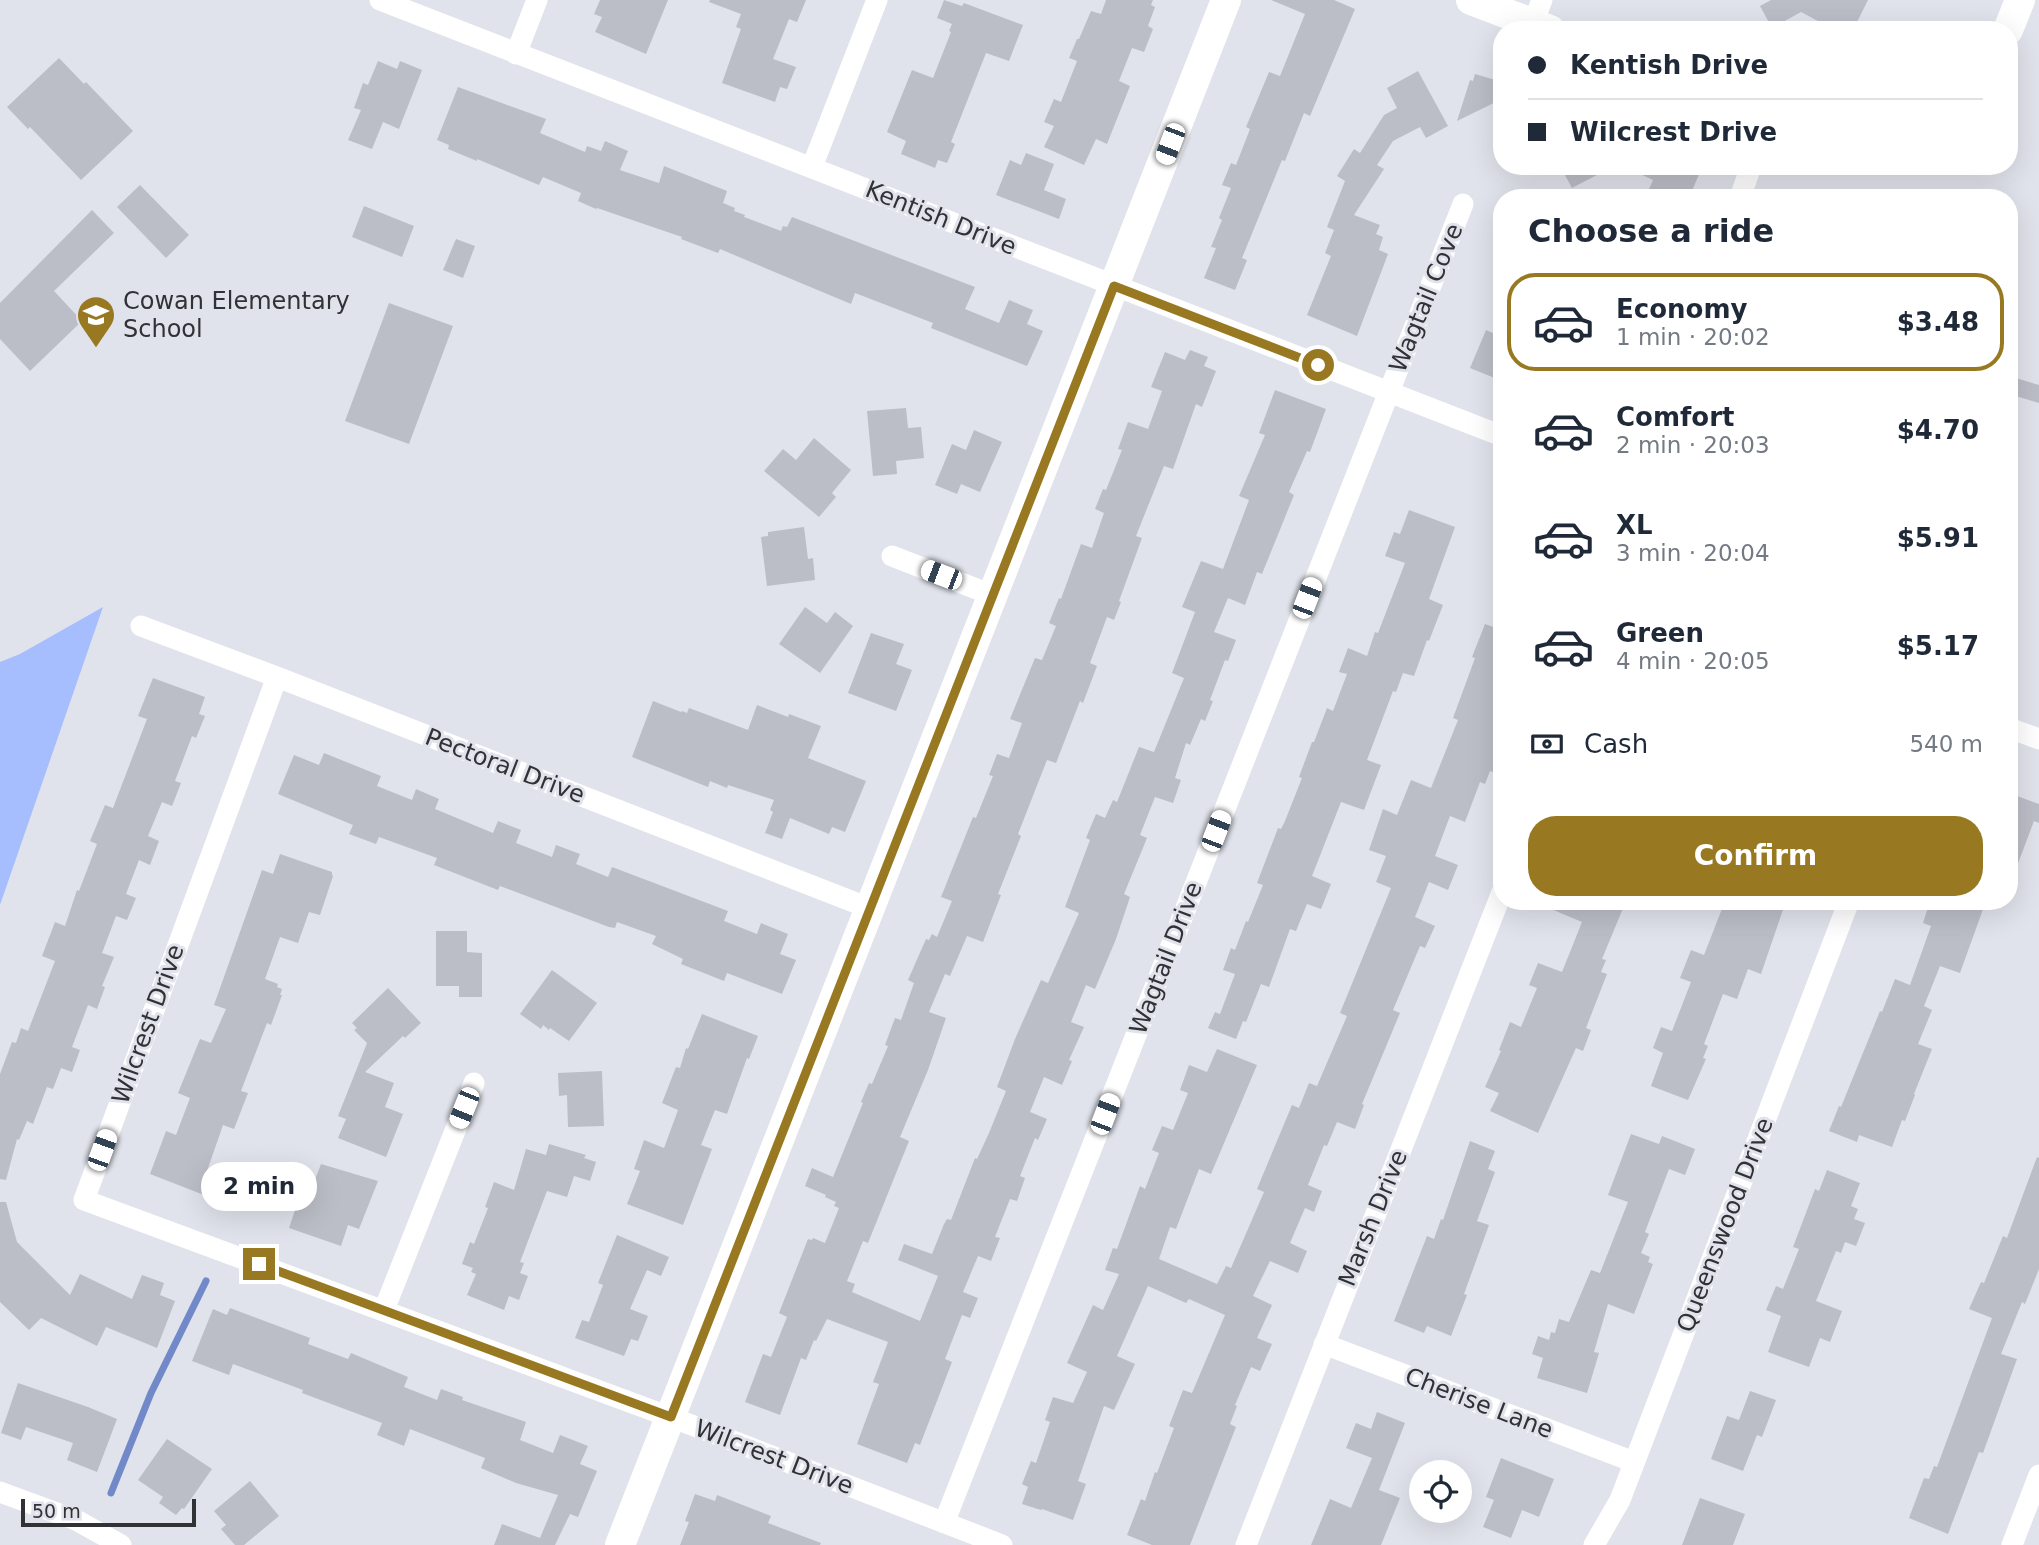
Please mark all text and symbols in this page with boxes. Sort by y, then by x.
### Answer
text: Kentish Drive [1570,50,1768,80]
text: Wilcrest Drive [1570,117,1777,147]
car [1153,121,1188,167]
street label: Kentish Drive [862,175,1020,261]
text: Choose a ride [1528,212,1774,250]
street label: Wagtail Cove [1383,220,1469,376]
place label: Cowan Elementary School [123,287,350,343]
icon: car [1532,291,1595,354]
school or university icon: Cowan Elementary School [75,294,117,349]
text: Economy [1616,294,1747,324]
text: $3.48 [1897,307,1979,337]
text: 1 min · 20:02 [1616,324,1770,350]
route start [1302,349,1334,381]
icon: car [1532,399,1595,462]
text: Comfort [1616,402,1734,432]
text: $4.70 [1897,415,1979,445]
text: 2 min · 20:03 [1616,432,1770,458]
icon: car [1532,507,1595,570]
text: XL [1616,510,1653,540]
text: $5.91 [1897,523,1979,553]
text: 3 min · 20:04 [1616,540,1770,566]
car [918,558,965,592]
car [1290,575,1325,621]
icon: car [1532,615,1595,678]
text: Green [1616,618,1704,648]
text: $5.17 [1897,631,1979,661]
text: 4 min · 20:05 [1616,648,1770,674]
street label: Pectoral Drive [421,723,589,809]
icon: cash [1528,725,1566,763]
text: Cash [1584,729,1648,759]
text: 540 m [1909,731,1983,757]
car [1199,808,1234,854]
button: Confirm [1528,816,1983,896]
street label: Wagtail Drive [1124,878,1208,1038]
street label: Wilcrest Drive [106,941,190,1107]
car [447,1085,482,1131]
car [1088,1091,1123,1137]
street label: Queenswood Drive [1671,1114,1779,1336]
car [85,1127,120,1173]
street label: Marsh Drive [1333,1146,1413,1290]
callout: 2 min [201,1162,317,1212]
text: 2 min [223,1173,295,1199]
route end [243,1248,275,1280]
street label: Cherise Lane [1401,1362,1557,1444]
street label: Wilcrest Drive [691,1414,857,1500]
map controls [1409,1460,1472,1523]
button: locate [1409,1460,1472,1523]
scale bar [21,1496,196,1528]
text: 50 m [32,1500,81,1522]

